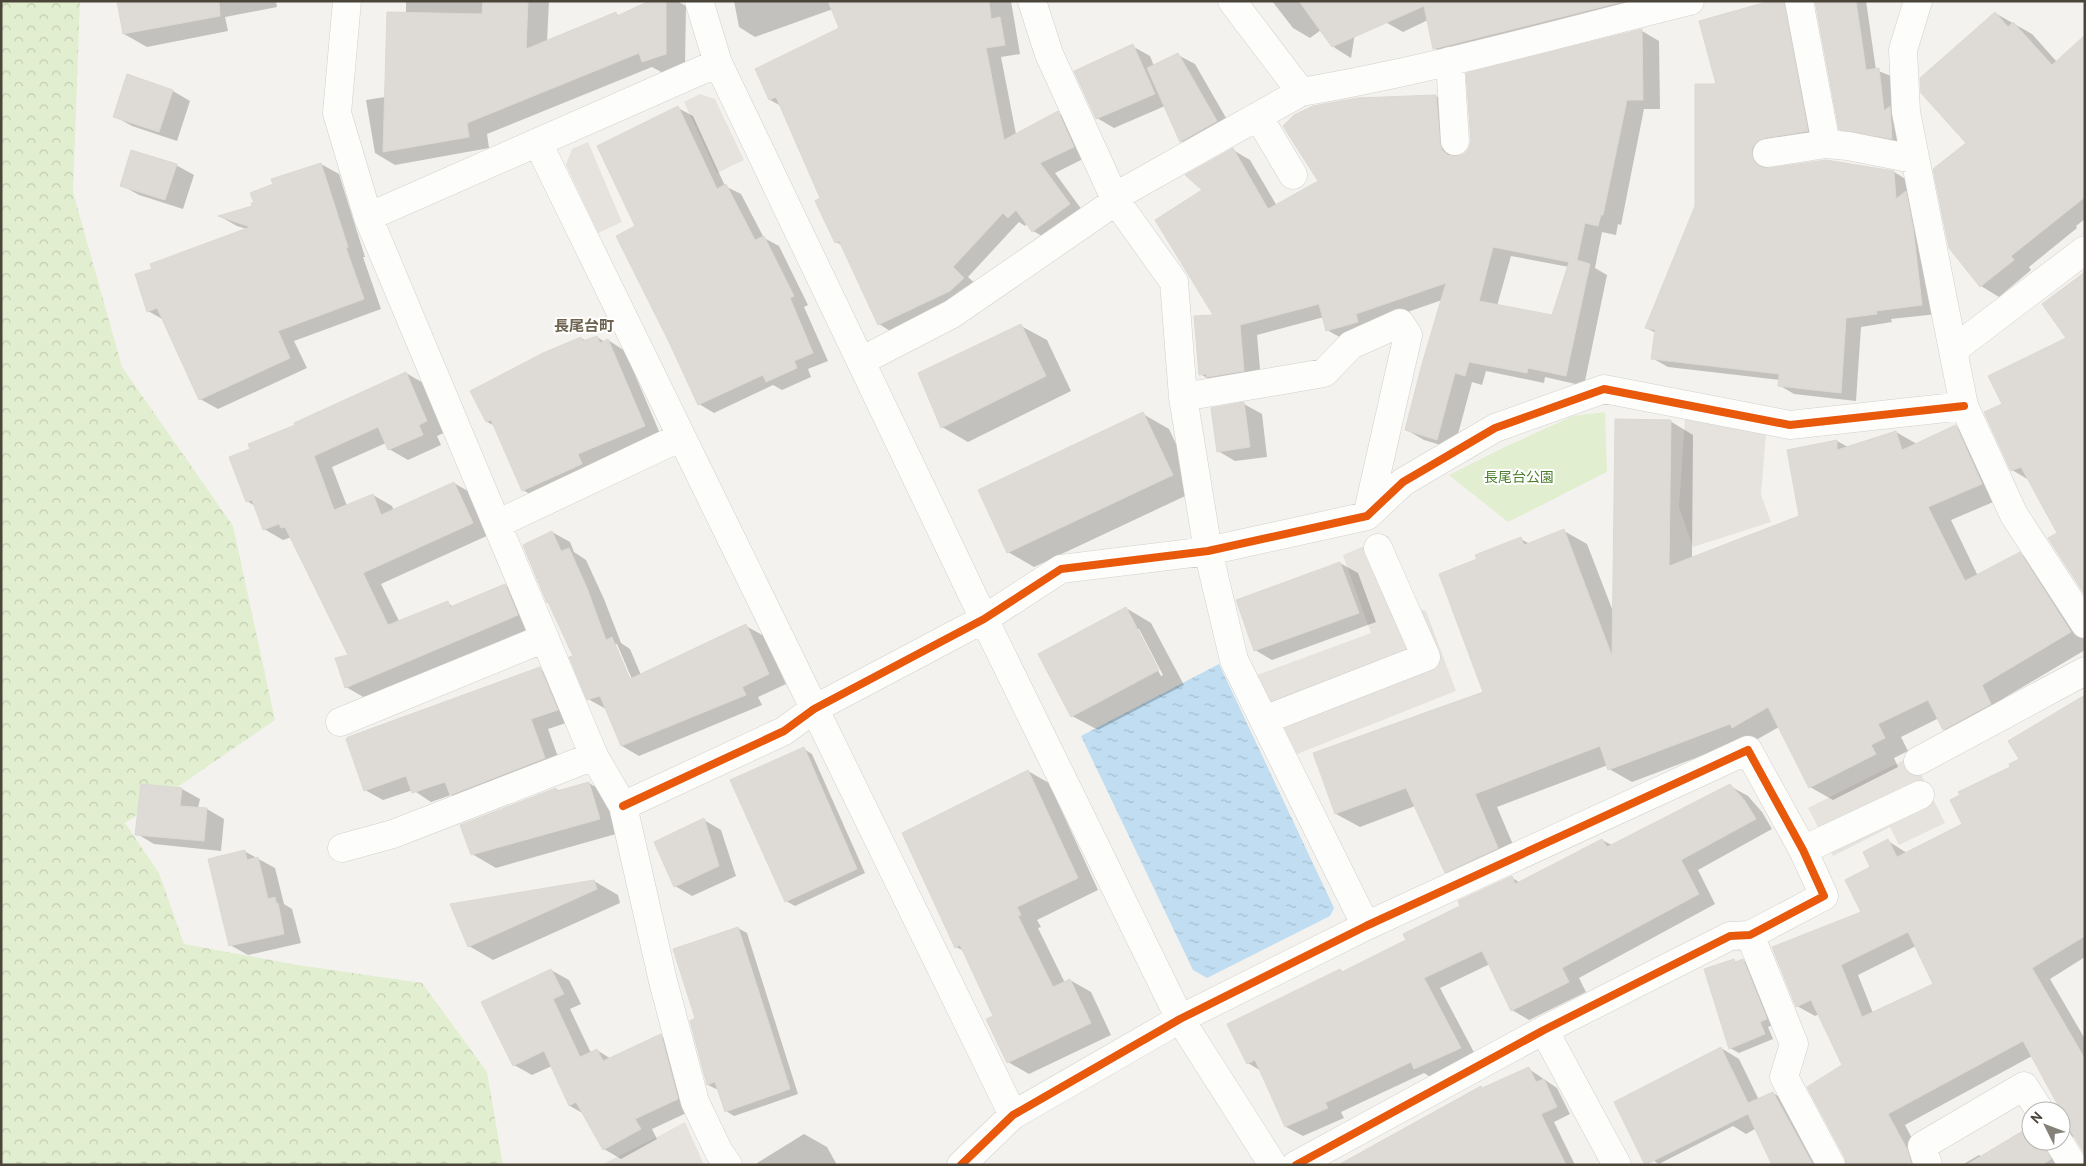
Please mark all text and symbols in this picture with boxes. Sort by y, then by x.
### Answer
district label: 長尾台町 [554,318,614,337]
park label: 長尾台公園 [1484,469,1554,487]
north arrow [2021,1101,2071,1151]
text: N [2028,1109,2047,1128]

